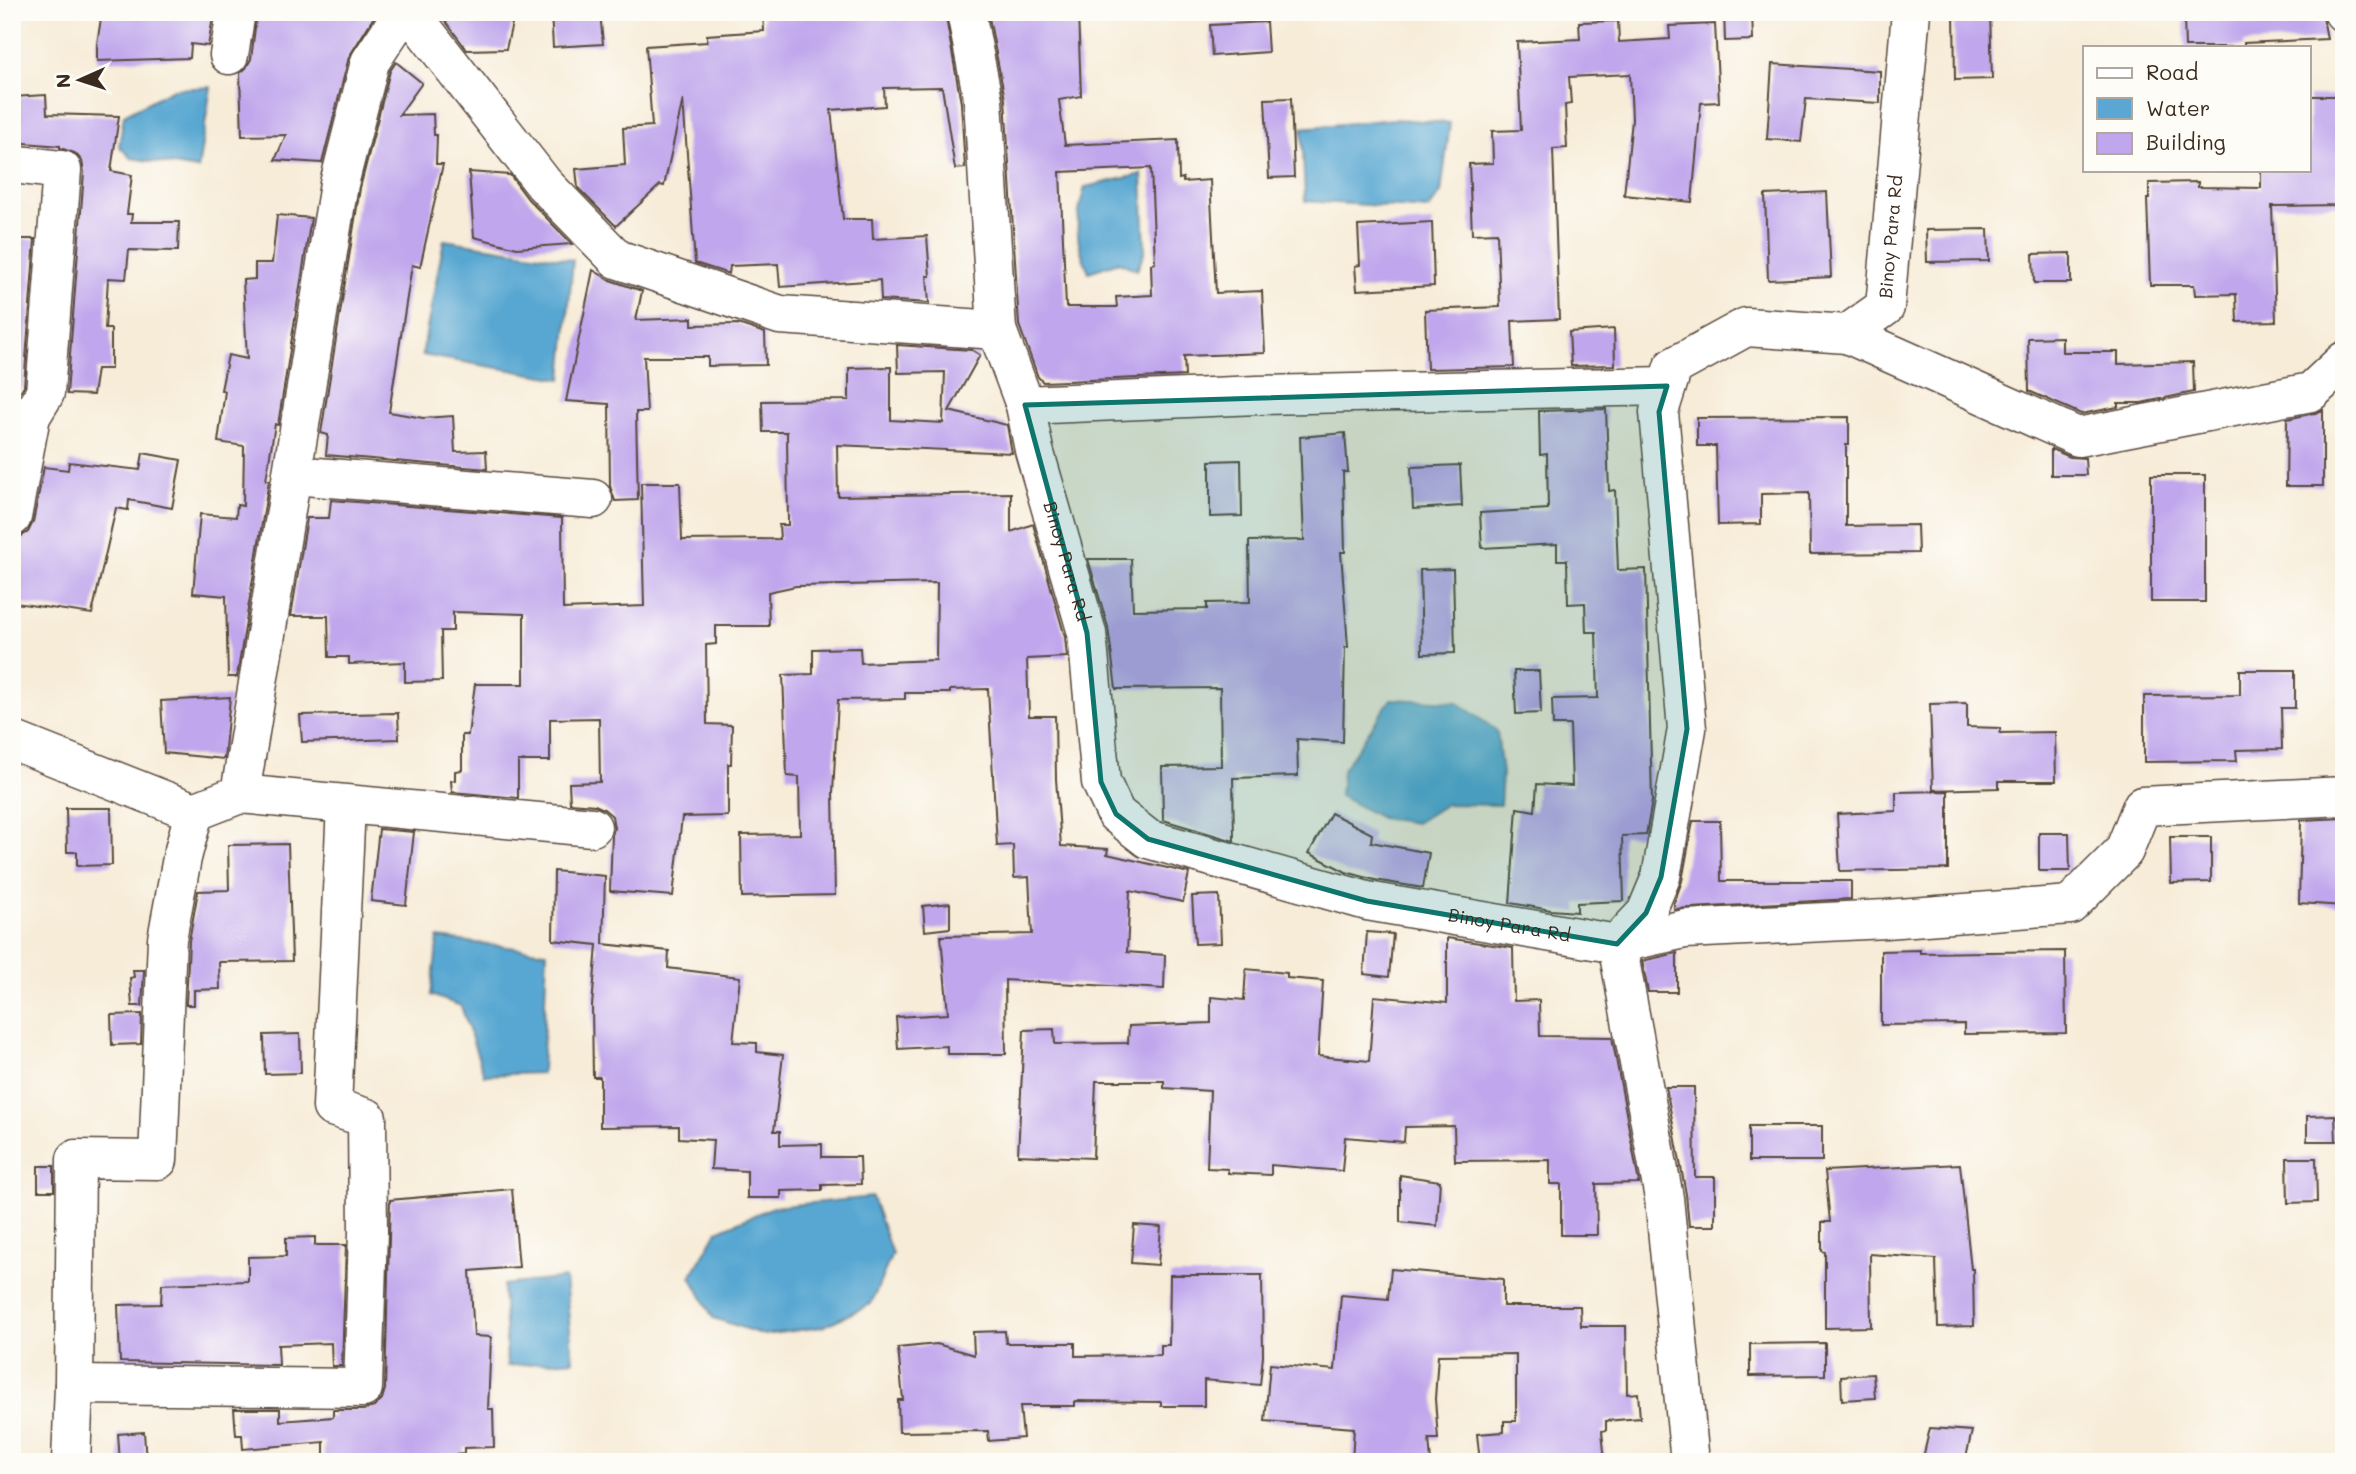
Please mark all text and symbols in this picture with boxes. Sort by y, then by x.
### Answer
north arrow [46,46,116,116]
legend [2083,46,2310,172]
text: Road [2146,58,2198,85]
text: N [50,73,75,89]
text: Water [2146,94,2210,121]
text: Building [2146,128,2226,155]
street label: Binoy Para Rd [1873,174,1908,299]
street label: Binoy Para Rd [1038,498,1096,624]
street label: Binoy Para Rd [1446,902,1572,947]

